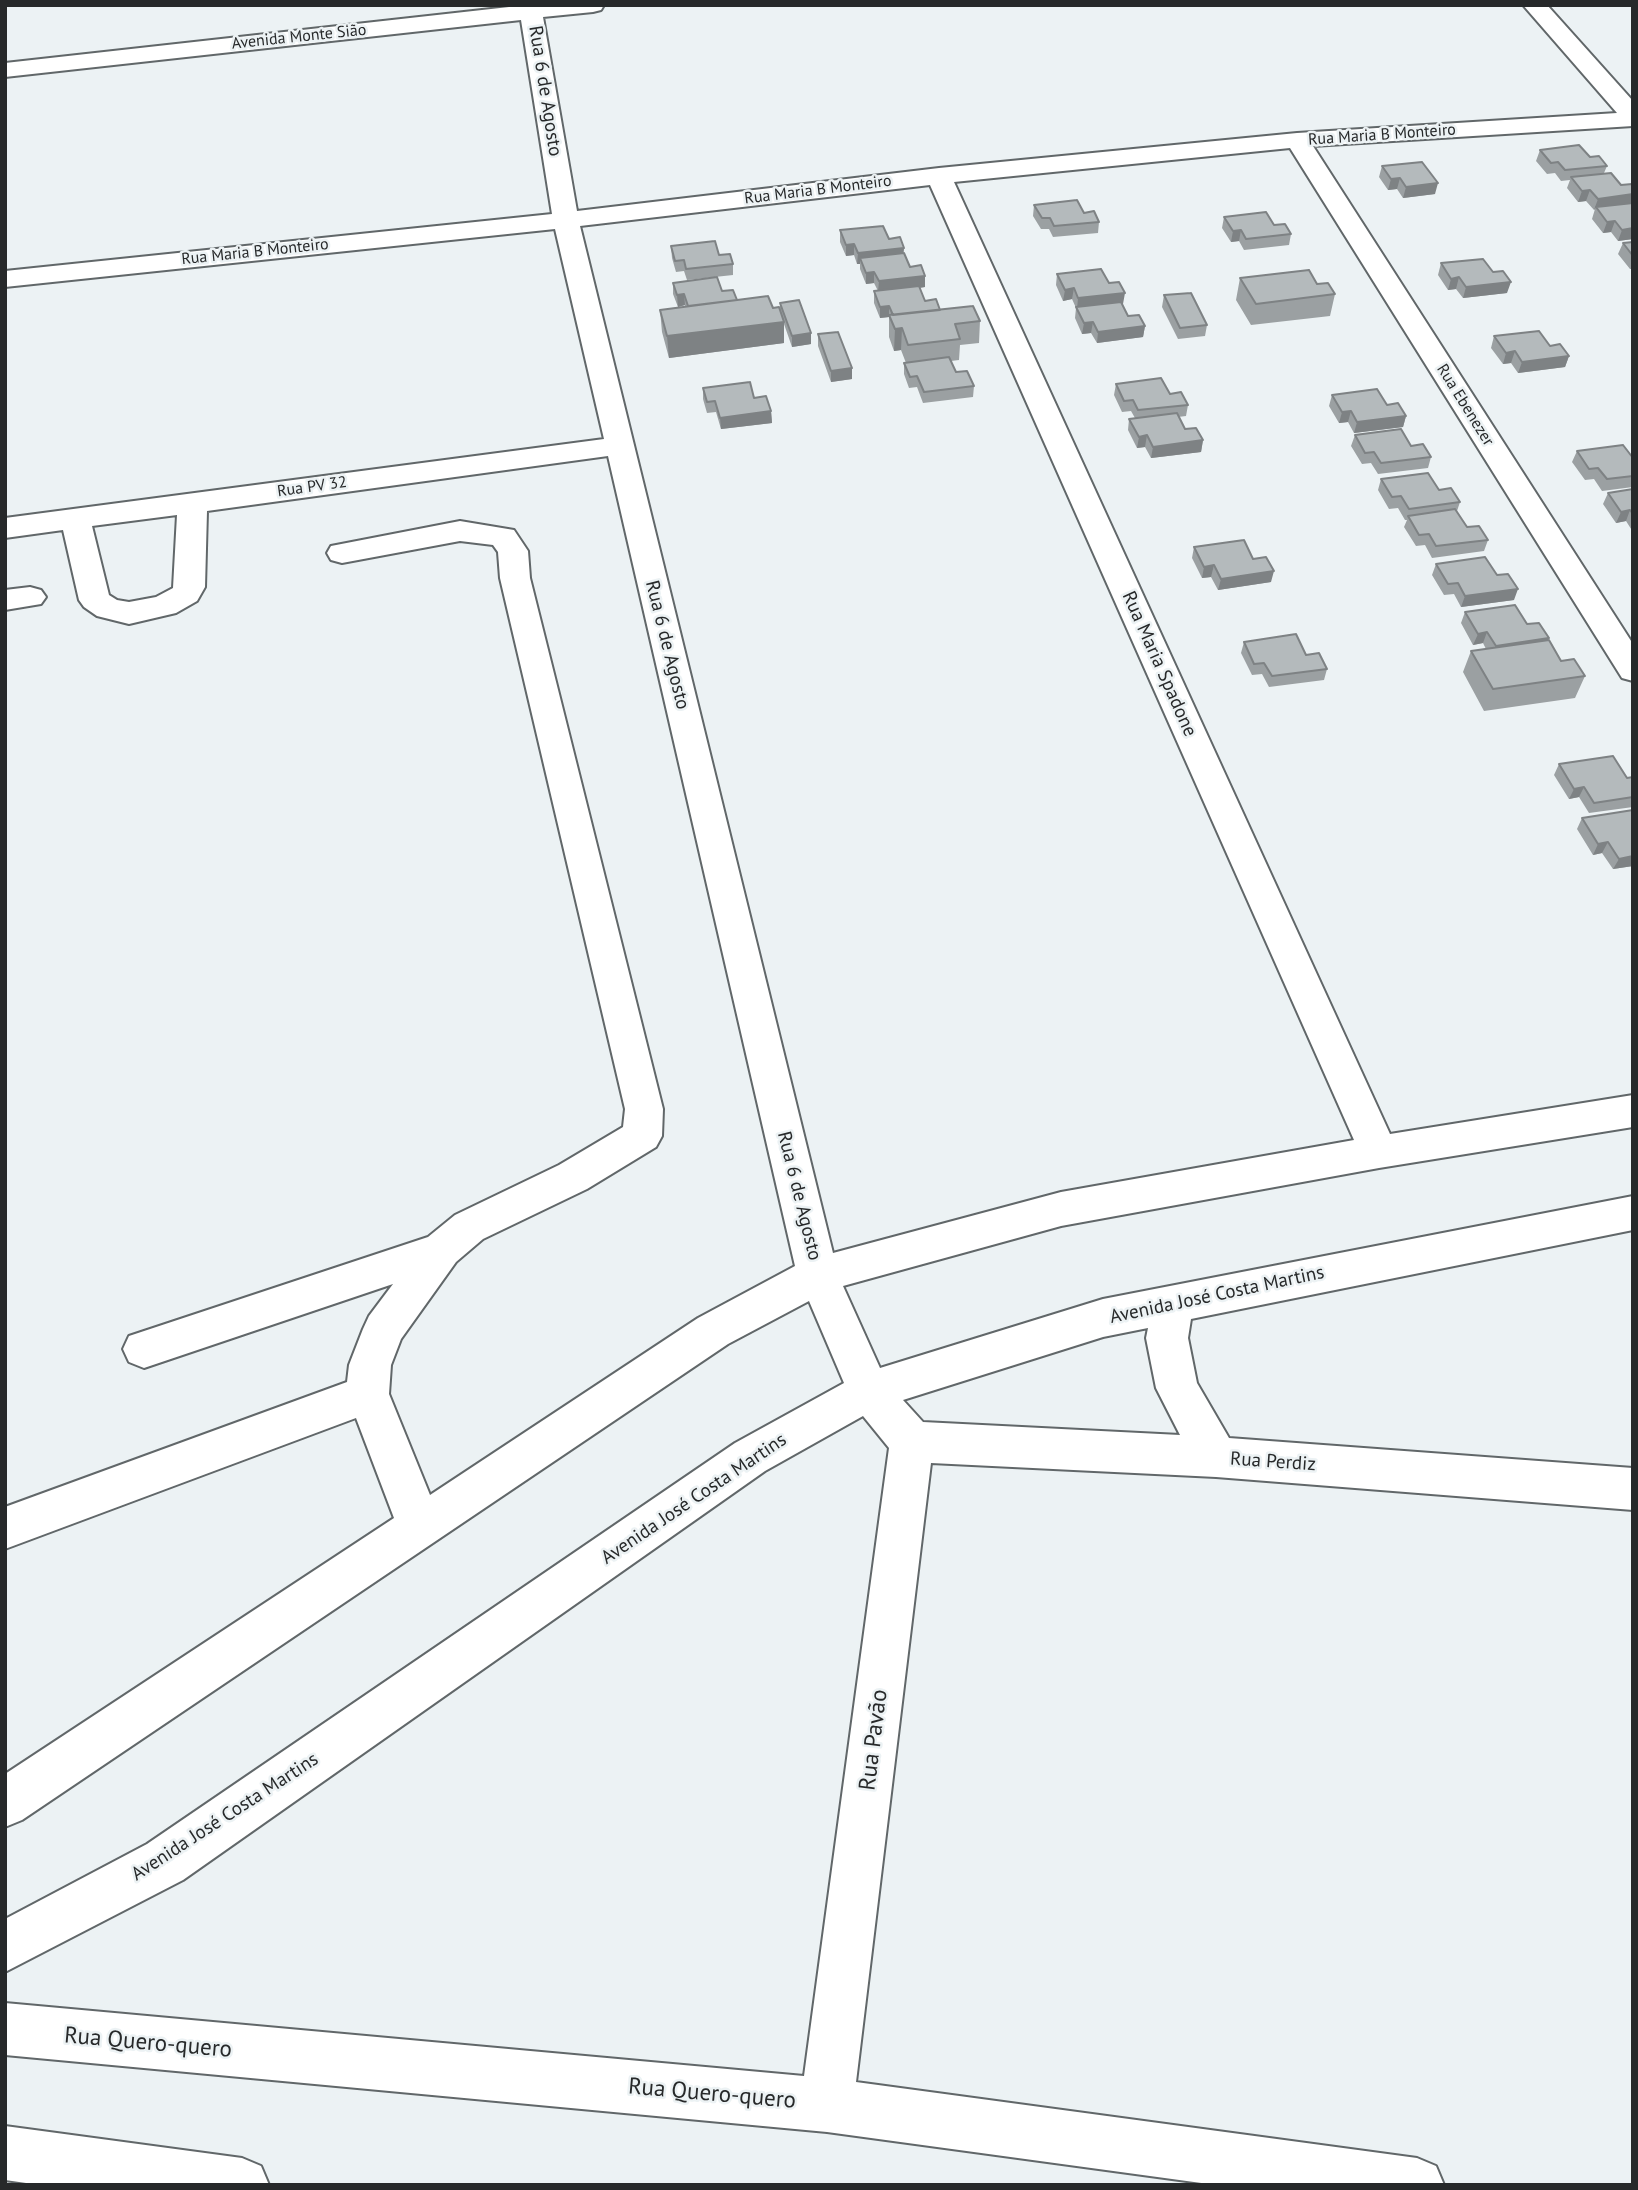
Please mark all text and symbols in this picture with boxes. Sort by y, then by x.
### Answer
street label: Avenida Monte Sião [231,20,367,54]
street label: Rua 6 de Agosto [523,24,567,158]
street label: Rua Maria B Monteiro [1308,120,1456,150]
street label: Rua Maria B Monteiro [743,171,893,209]
street label: Rua Maria B Monteiro [180,235,330,269]
street label: Rua Ebenezer [1432,361,1498,449]
street label: Rua PV 32 [276,473,348,501]
street label: Rua 6 de Agosto [640,578,694,712]
street label: Rua Maria Spadone [1117,588,1201,740]
street label: Rua 6 de Agosto [772,1129,826,1263]
street label: Avenida José Costa Martins [1108,1261,1326,1329]
street label: Avenida José Costa Martins [597,1428,791,1570]
street label: Rua Perdiz [1229,1448,1317,1476]
street label: Rua Pavão [854,1688,894,1792]
street label: Avenida José Costa Martins [127,1748,323,1886]
street label: Rua Quero-quero [63,2022,233,2064]
street label: Rua Quero-quero [627,2073,797,2115]

